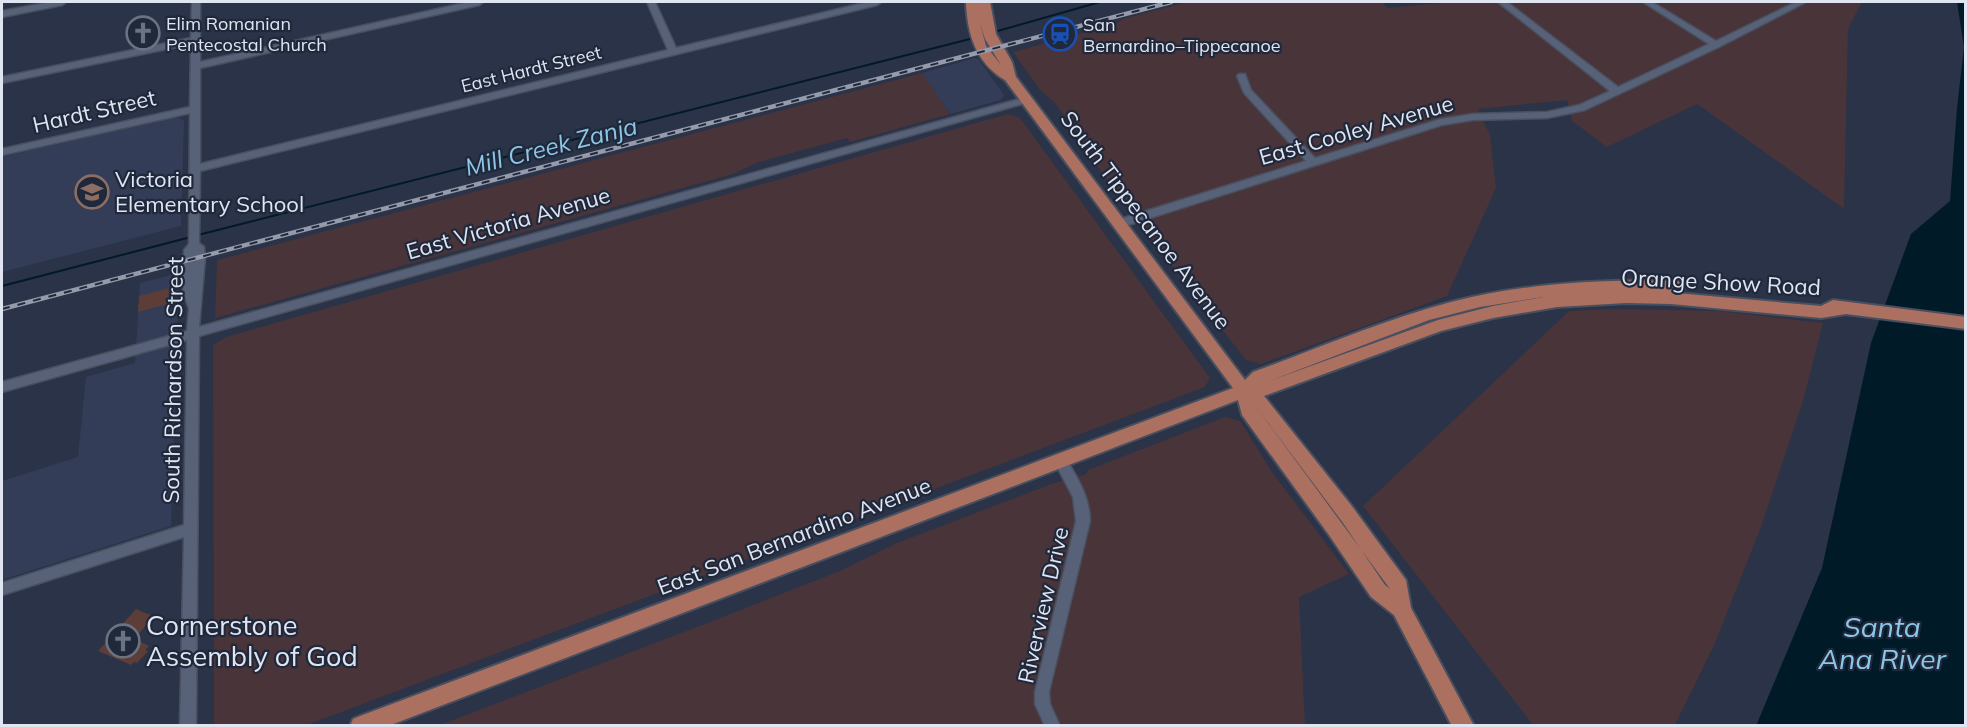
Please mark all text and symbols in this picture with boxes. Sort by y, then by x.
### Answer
place label: Elim Romanian Pentecostal Church [166,12,327,56]
place label: San Bernardino–Tippecanoe [1083,13,1281,57]
church icon: Elim Romanian Pentecostal Church [125,15,161,51]
station icon: San Bernardino–Tippecanoe [1042,16,1078,52]
street label: East Hardt Street [459,40,603,98]
street label: Hardt Street [30,83,159,139]
street label: East Cooley Avenue [1256,89,1456,171]
street label: South Tippecanoe Avenue [1055,105,1237,335]
water label: Mill Creek Zanja [462,110,640,182]
place label: Victoria Elementary School [115,165,304,218]
school or university icon: Victoria Elementary School [74,174,110,210]
street label: East Victoria Avenue [403,181,613,265]
street label: South Richardson Street [157,256,189,504]
street label: Orange Show Road [1621,263,1821,301]
street label: East San Bernardino Avenue [653,471,935,601]
street label: Riverview Drive [1011,524,1075,686]
place label: Cornerstone Assembly of God [146,608,358,673]
water label: Santa Ana River [1817,609,1947,676]
church icon: Cornerstone Assembly of God [105,623,141,659]

